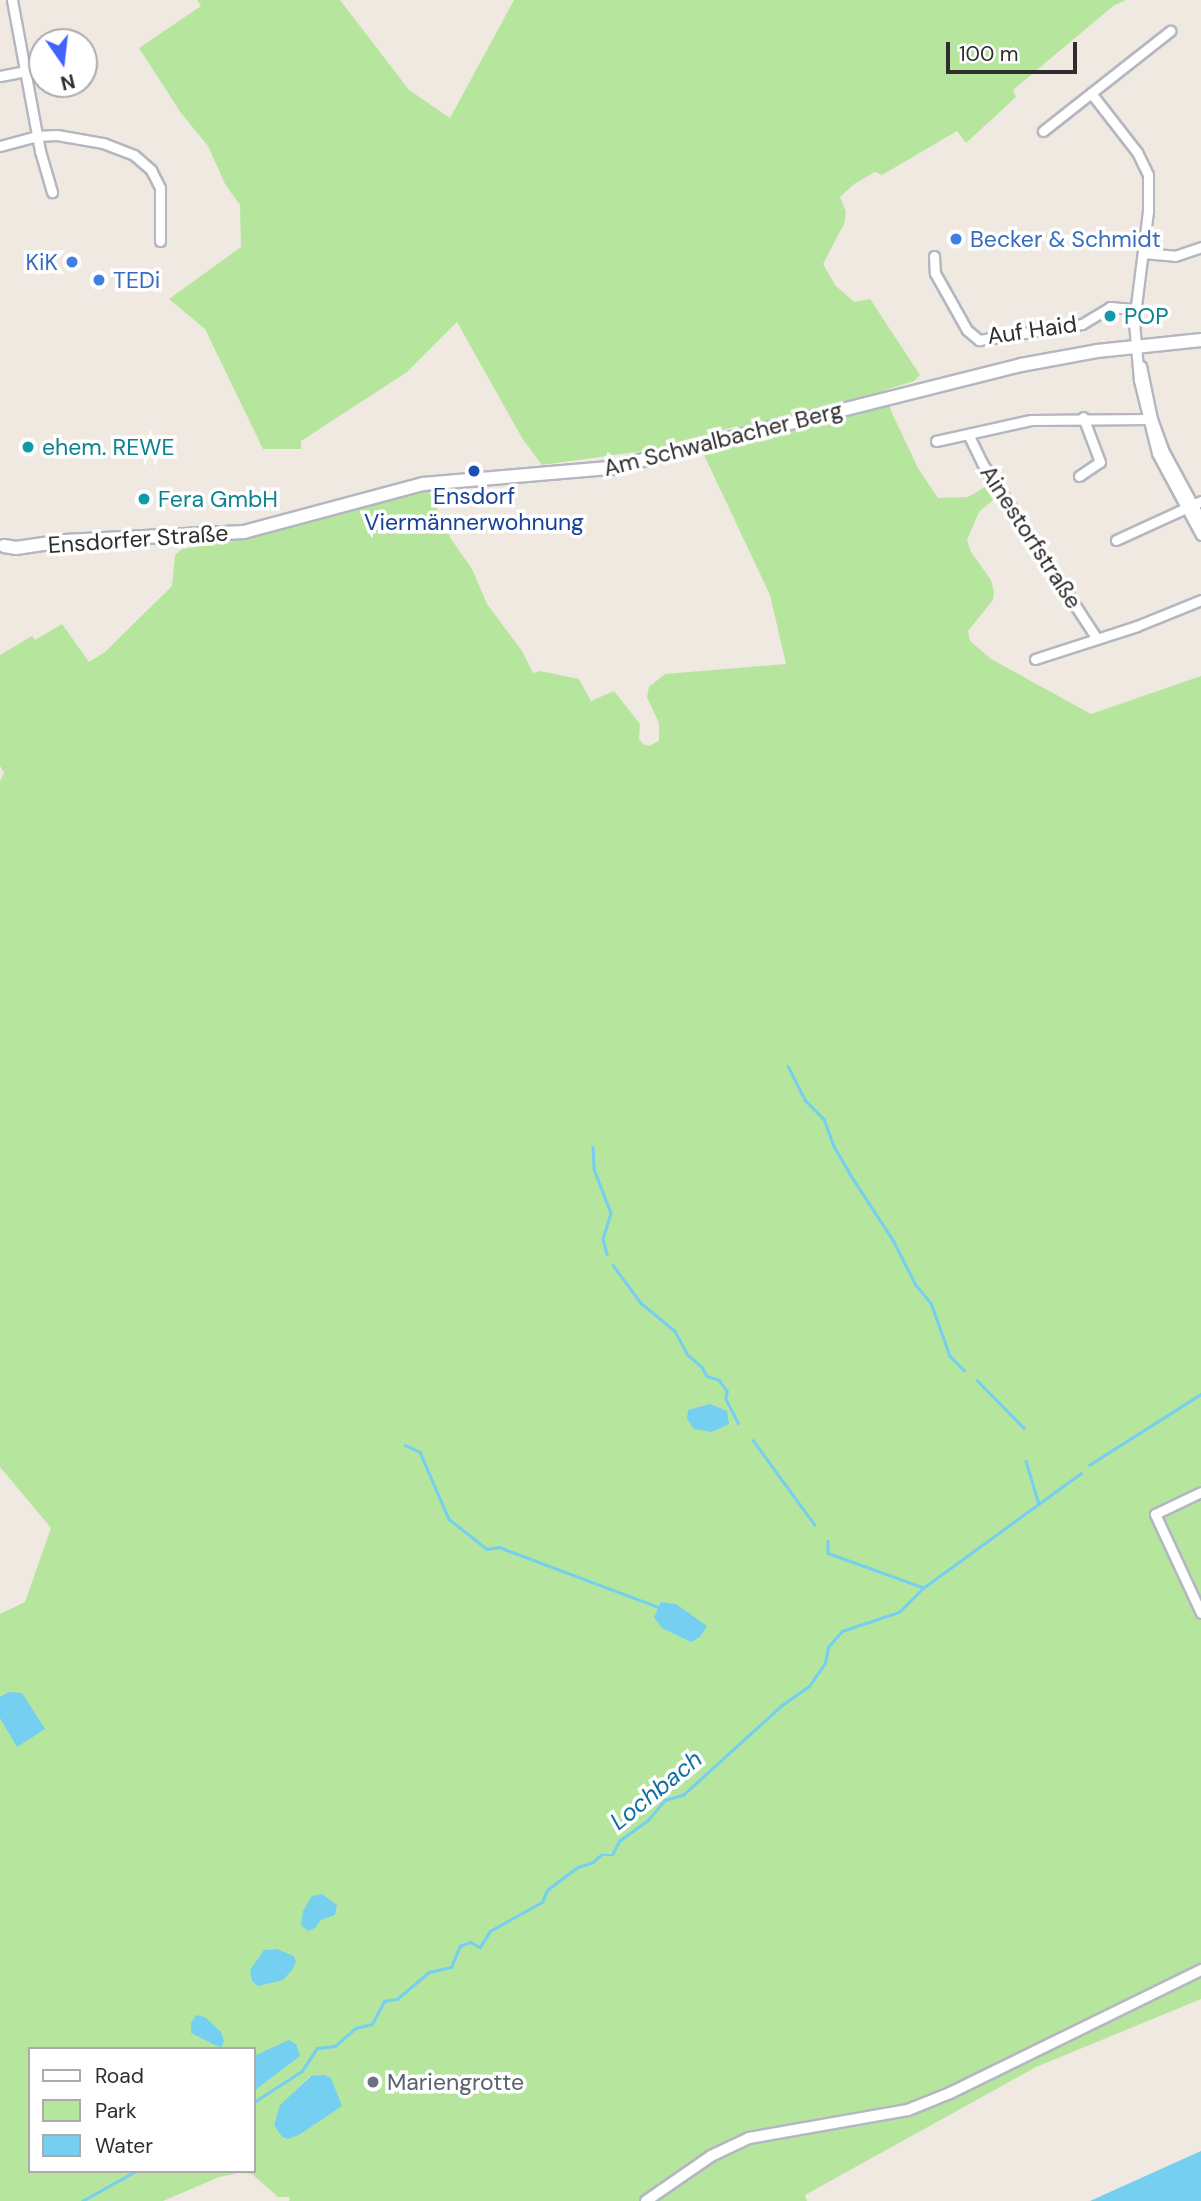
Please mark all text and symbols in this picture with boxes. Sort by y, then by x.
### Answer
north arrow [28,28,98,98]
scale bar [949,28,1080,72]
text: 100 m [959,40,1019,68]
text: N [58,68,77,96]
place label: Becker & Schmidt [970,225,1161,253]
marker: Becker & Schmidt [948,231,964,247]
place label: KiK [26,248,58,276]
marker: KiK [64,254,80,270]
place label: TEDi [113,266,160,294]
marker: TEDi [91,272,107,288]
place label: POP [1124,302,1168,330]
marker: POP [1102,308,1118,324]
street label: Auf Haid [985,310,1079,350]
street label: Am Schwalbacher Berg [601,396,845,482]
place label: ehem. REWE [42,433,174,461]
marker: ehem. REWE [20,439,36,455]
street label: Ainestorfstraße [974,460,1088,614]
marker: Ensdorf Viermännerwohnung [466,463,482,479]
place label: Ensdorf Viermännerwohnung [364,482,584,536]
place label: Fera GmbH [158,485,278,513]
marker: Fera GmbH [136,491,152,507]
street label: Ensdorfer Straße [47,519,229,559]
water label: Lochbach [604,1744,708,1836]
legend [28,2047,256,2173]
text: Road [95,2062,144,2090]
place label: Mariengrotte [387,2068,524,2096]
marker: Mariengrotte [365,2074,381,2090]
text: Park [95,2097,136,2125]
text: Water [95,2132,153,2160]

